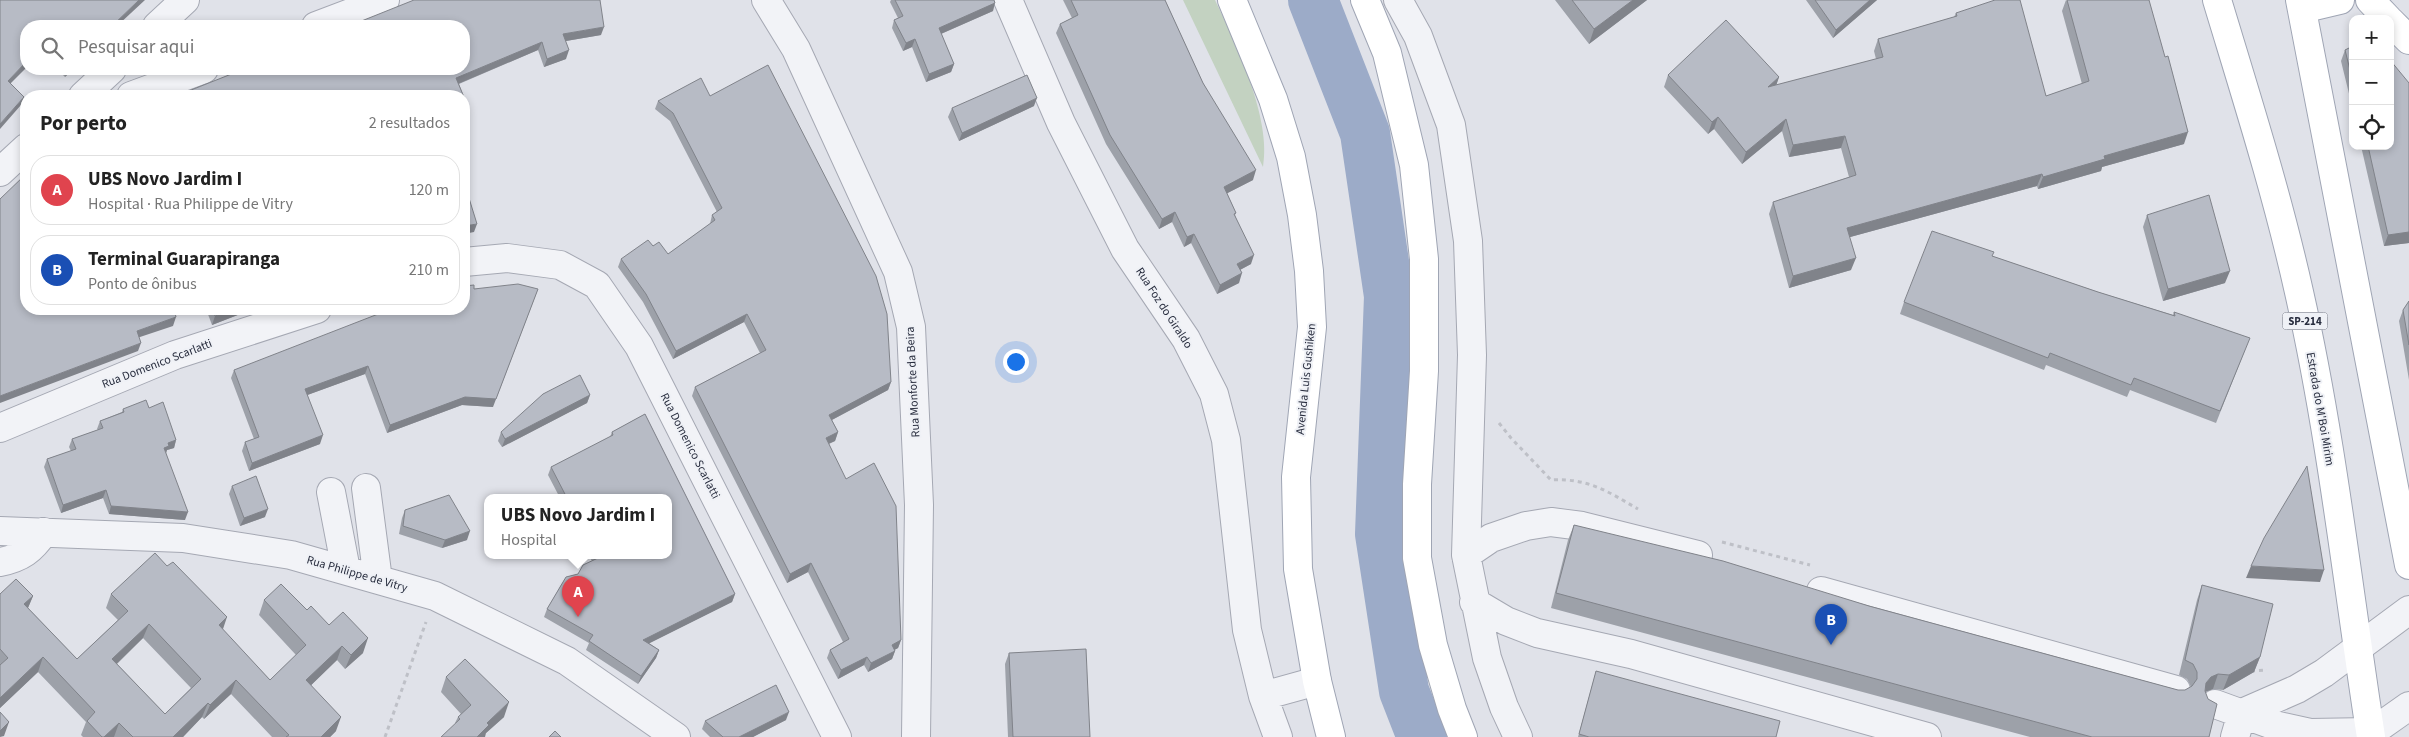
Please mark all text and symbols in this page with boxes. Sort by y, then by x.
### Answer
map controls [2349,15,2394,150]
button: + [2349,15,2394,60]
search box [20,20,470,75]
icon: search [38,34,66,62]
text: Pesquisar aqui [78,34,194,61]
button: − [2349,60,2394,105]
button: locate [2349,105,2394,150]
text: Por perto [40,108,127,138]
text: 2 resultados [369,112,450,134]
text: UBS Novo Jardim I [88,166,242,193]
text: A [52,179,62,201]
text: 120 m [409,179,449,201]
text: Hospital · Rua Philippe de Vitry [88,193,293,215]
text: Terminal Guarapiranga [88,246,280,273]
text: B [52,259,62,281]
text: 210 m [409,259,449,281]
street label: Rua Foz do Giraldo [1131,264,1197,352]
text: Ponto de ônibus [88,273,197,295]
road number: SP-214 [2282,312,2328,330]
street label: Avenida Luis Gushiken [1292,322,1320,436]
street label: Rua Monforte da Beira [902,326,924,438]
street label: Rua Domenico Scarlatti [99,335,215,393]
your location [1003,349,1029,375]
street label: Estrada do M'Boi Mirim [2302,351,2338,467]
street label: Rua Domenico Scarlatti [656,390,724,502]
popup [484,494,672,559]
text: UBS Novo Jardim I [501,502,655,529]
text: Hospital [501,529,557,551]
street label: Rua Philippe de Vitry [305,551,410,597]
pin: A [562,576,594,617]
pin: B [1815,604,1847,645]

